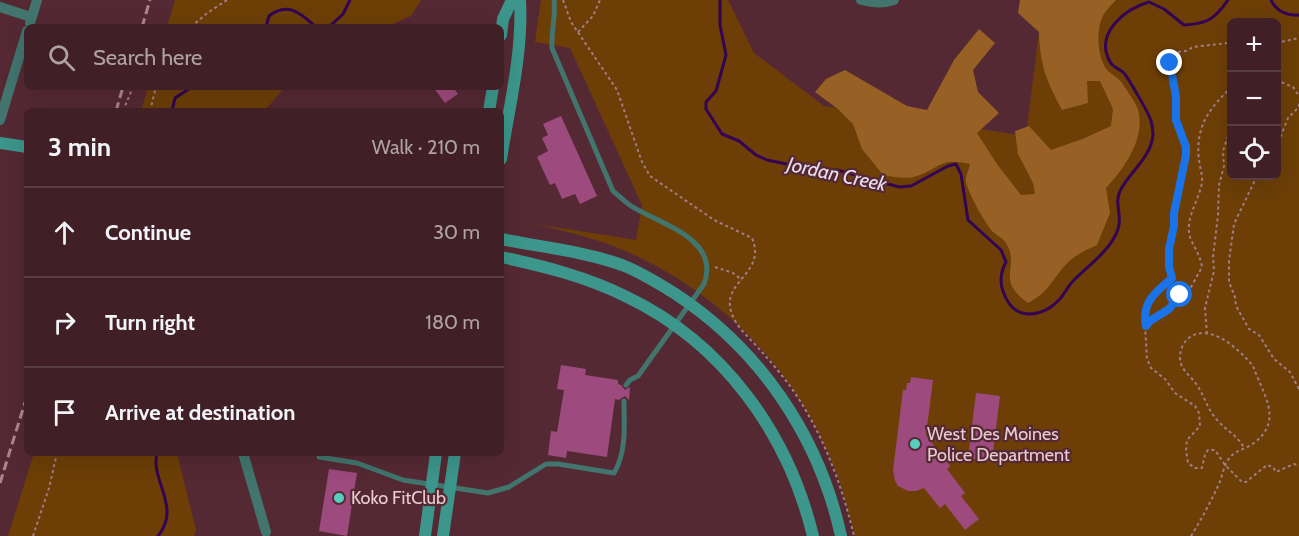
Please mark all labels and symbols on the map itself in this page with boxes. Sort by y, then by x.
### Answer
route end [1156,49,1182,75]
water label: Jordan Creek [783,151,890,197]
route start [1166,281,1192,307]
place label: West Des Moines Police Department [927,423,1070,466]
marker: West Des Moines Police Department [908,437,922,451]
place label: Koko FitClub [351,487,446,509]
marker: Koko FitClub [332,491,346,505]

